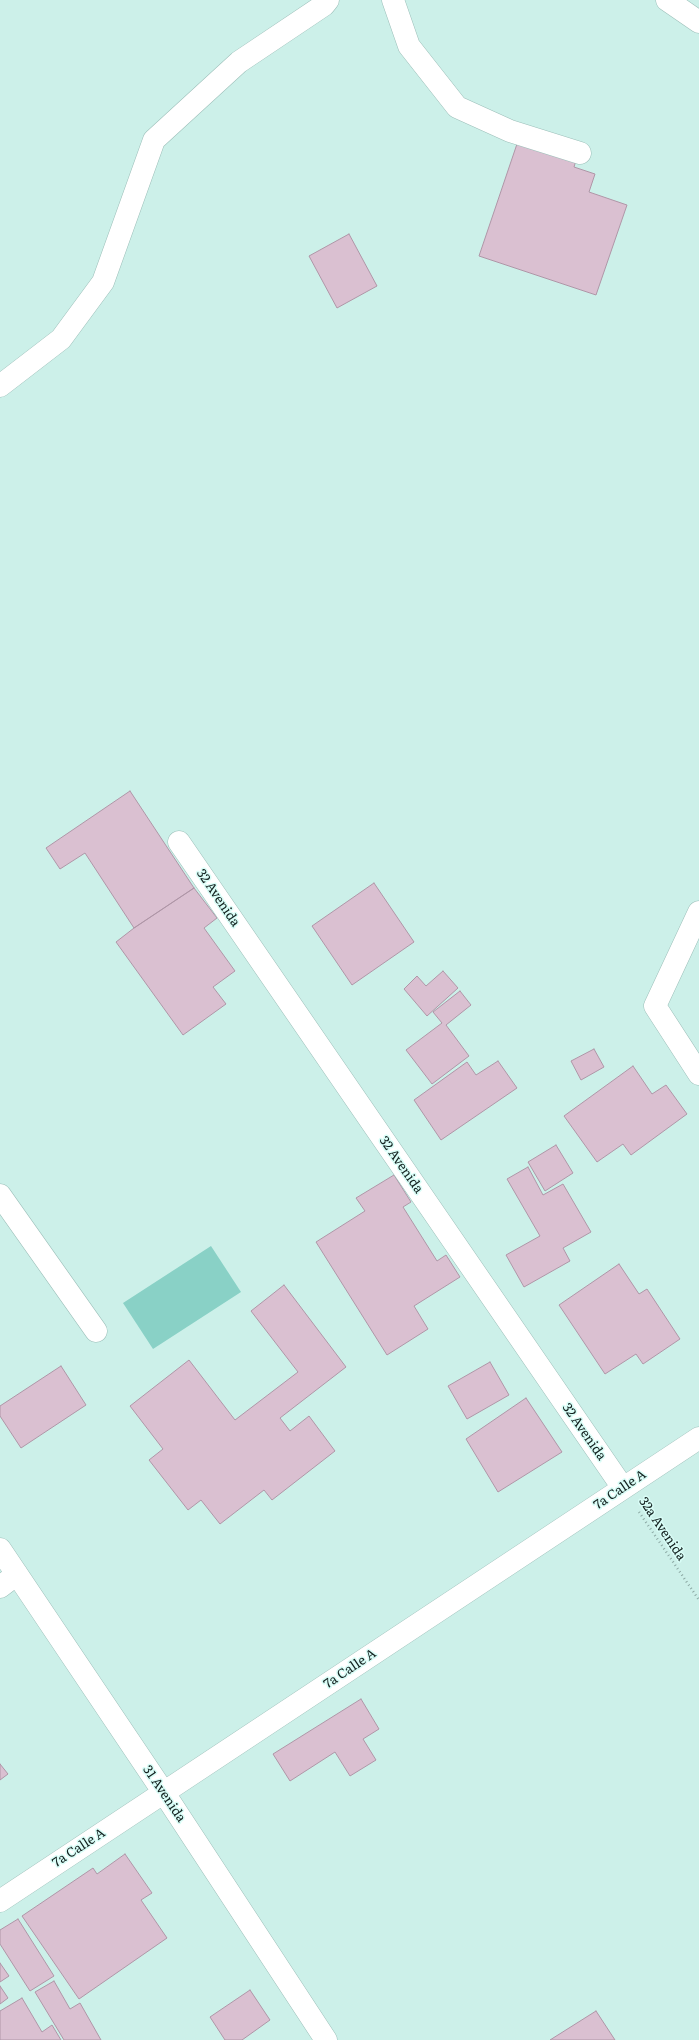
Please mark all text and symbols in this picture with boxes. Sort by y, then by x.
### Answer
street label: 32 Avenida [193,866,243,930]
street label: 32 Avenida [376,1133,426,1197]
street label: 32 Avenida [559,1400,609,1464]
street label: 7a Calle A [591,1467,649,1513]
street label: 32a Avenida [635,1494,689,1564]
street label: 7a Calle A [321,1646,379,1692]
street label: 31 Avenida [139,1763,189,1825]
street label: 7a Calle A [50,1825,108,1871]

